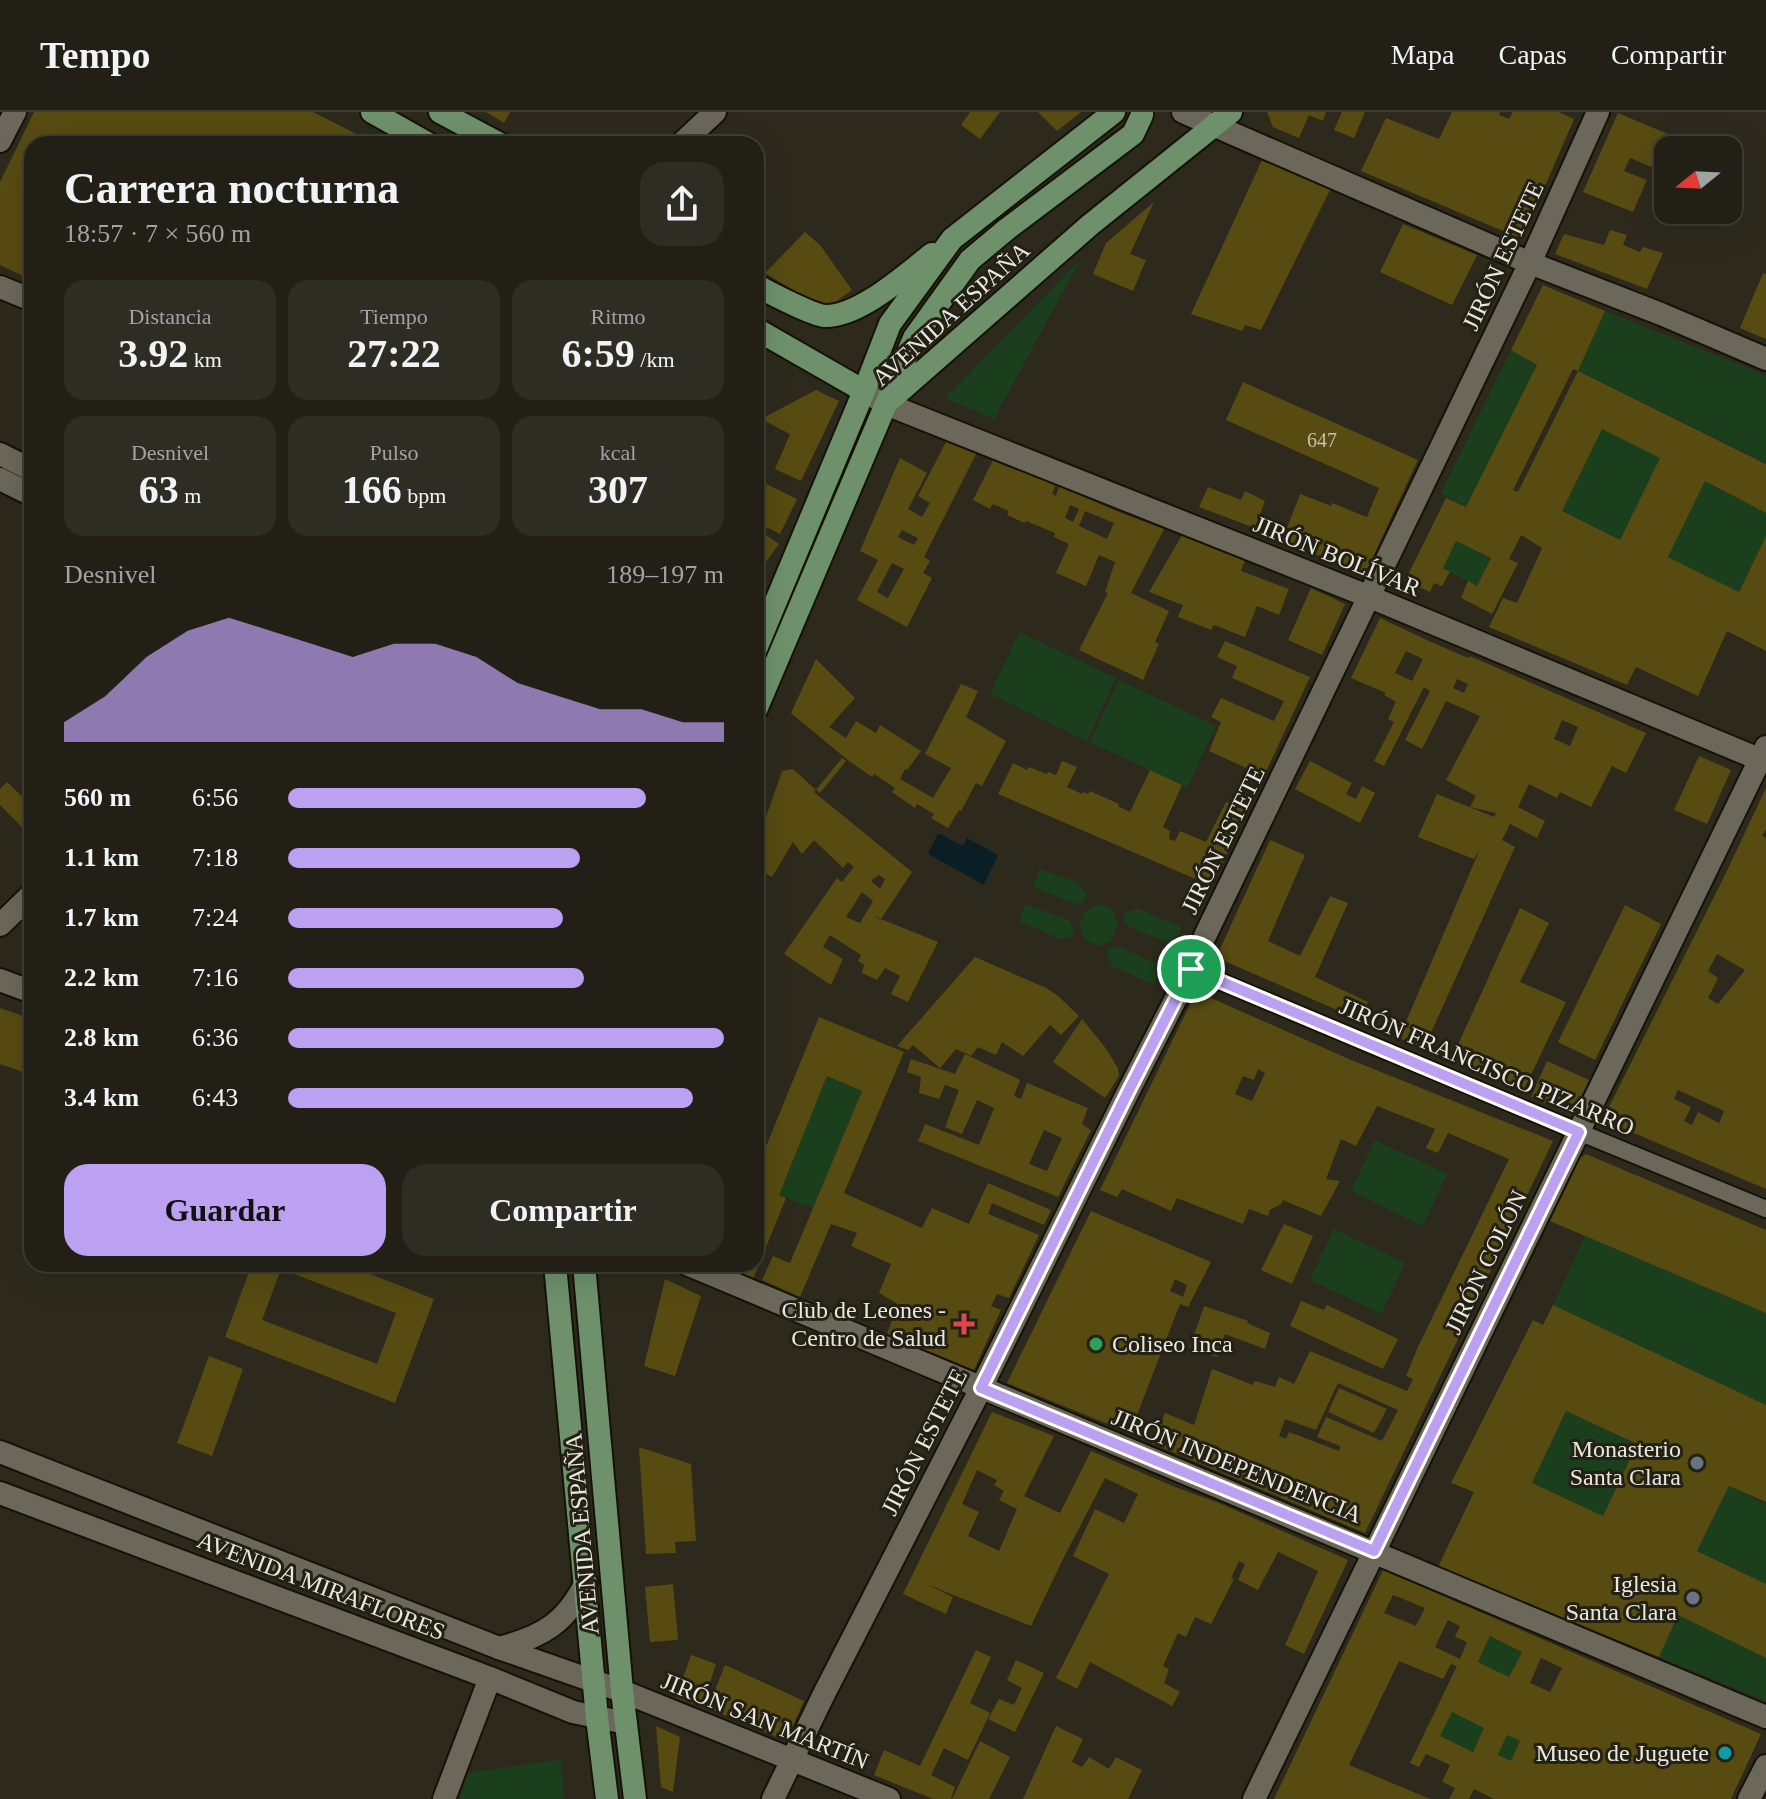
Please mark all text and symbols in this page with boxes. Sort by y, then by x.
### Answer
text: Tempo [40,34,151,76]
text: Mapa [1391,39,1454,70]
text: Capas [1498,39,1567,70]
text: Compartir [1611,39,1726,70]
north arrow [1654,136,1742,224]
map controls [1654,136,1742,224]
button: share [640,162,724,246]
text: Carrera nocturna [64,164,399,213]
street label: JIRÓN ESTETE [1457,178,1549,334]
text: 18:57 · 7 × 560 m [64,219,251,248]
street label: AVENIDA ESPAÑA [867,236,1035,391]
text: Distancia [128,304,212,329]
text: Tiempo [360,304,428,329]
text: Ritmo [590,304,646,329]
text: 3.92 [118,331,188,376]
text: 27:22 [347,331,441,376]
text: 6:59 [561,331,635,376]
text: km [188,347,222,372]
text: /km [635,347,675,372]
house number: 647 [1307,429,1337,451]
text: Desnivel [131,440,209,465]
text: Pulso [370,440,418,465]
text: kcal [600,440,636,465]
text: 63 [139,467,179,512]
text: 166 [342,467,402,512]
text: 307 [588,467,648,512]
text: m [179,483,201,508]
text: bpm [402,483,446,508]
street label: JIRÓN BOLÍVAR [1250,511,1424,601]
text: Desnivel [64,560,156,589]
text: 189–197 m [606,560,724,589]
street label: JIRÓN ESTETE [1176,762,1270,918]
text: 560 m [64,783,131,812]
text: 6:56 [192,783,238,812]
text: 1.1 km [64,843,139,872]
text: 7:18 [192,843,238,872]
text: 1.7 km [64,903,139,932]
text: 7:24 [192,903,238,932]
pin [1157,935,1225,1003]
icon: arrive [1169,947,1213,991]
text: 2.2 km [64,963,139,992]
text: 7:16 [192,963,238,992]
street label: JIRÓN FRANCISCO PIZARRO [1336,993,1638,1141]
text: 2.8 km [64,1023,139,1052]
text: 6:36 [192,1023,238,1052]
text: 3.4 km [64,1083,139,1112]
text: 6:43 [192,1083,238,1112]
button: Guardar [64,1164,386,1256]
button: Compartir [402,1164,724,1256]
street label: JIRÓN COLÓN [1440,1186,1532,1338]
place label: Club de Leones - Centro de Salud [781,1297,946,1351]
marker: Club de Leones - Centro de Salud [953,1313,975,1335]
place label: Coliseo Inca [1112,1331,1233,1357]
marker: Coliseo Inca [1087,1335,1105,1353]
street label: JIRÓN ESTETE [876,1365,972,1519]
street label: JIRÓN INDEPENDENCIA [1108,1404,1366,1528]
street label: AVENIDA ESPAÑA [560,1432,604,1636]
place label: Monasterio Santa Clara [1570,1436,1681,1490]
marker: Monasterio Santa Clara [1688,1454,1706,1472]
street label: AVENIDA MIRAFLORES [194,1527,448,1645]
place label: Iglesia Santa Clara [1566,1571,1677,1625]
marker: Iglesia Santa Clara [1684,1589,1702,1607]
street label: JIRÓN SAN MARTÍN [658,1668,872,1774]
place label: Museo de Juguete [1536,1740,1709,1766]
marker: Museo de Juguete [1716,1744,1734,1762]

